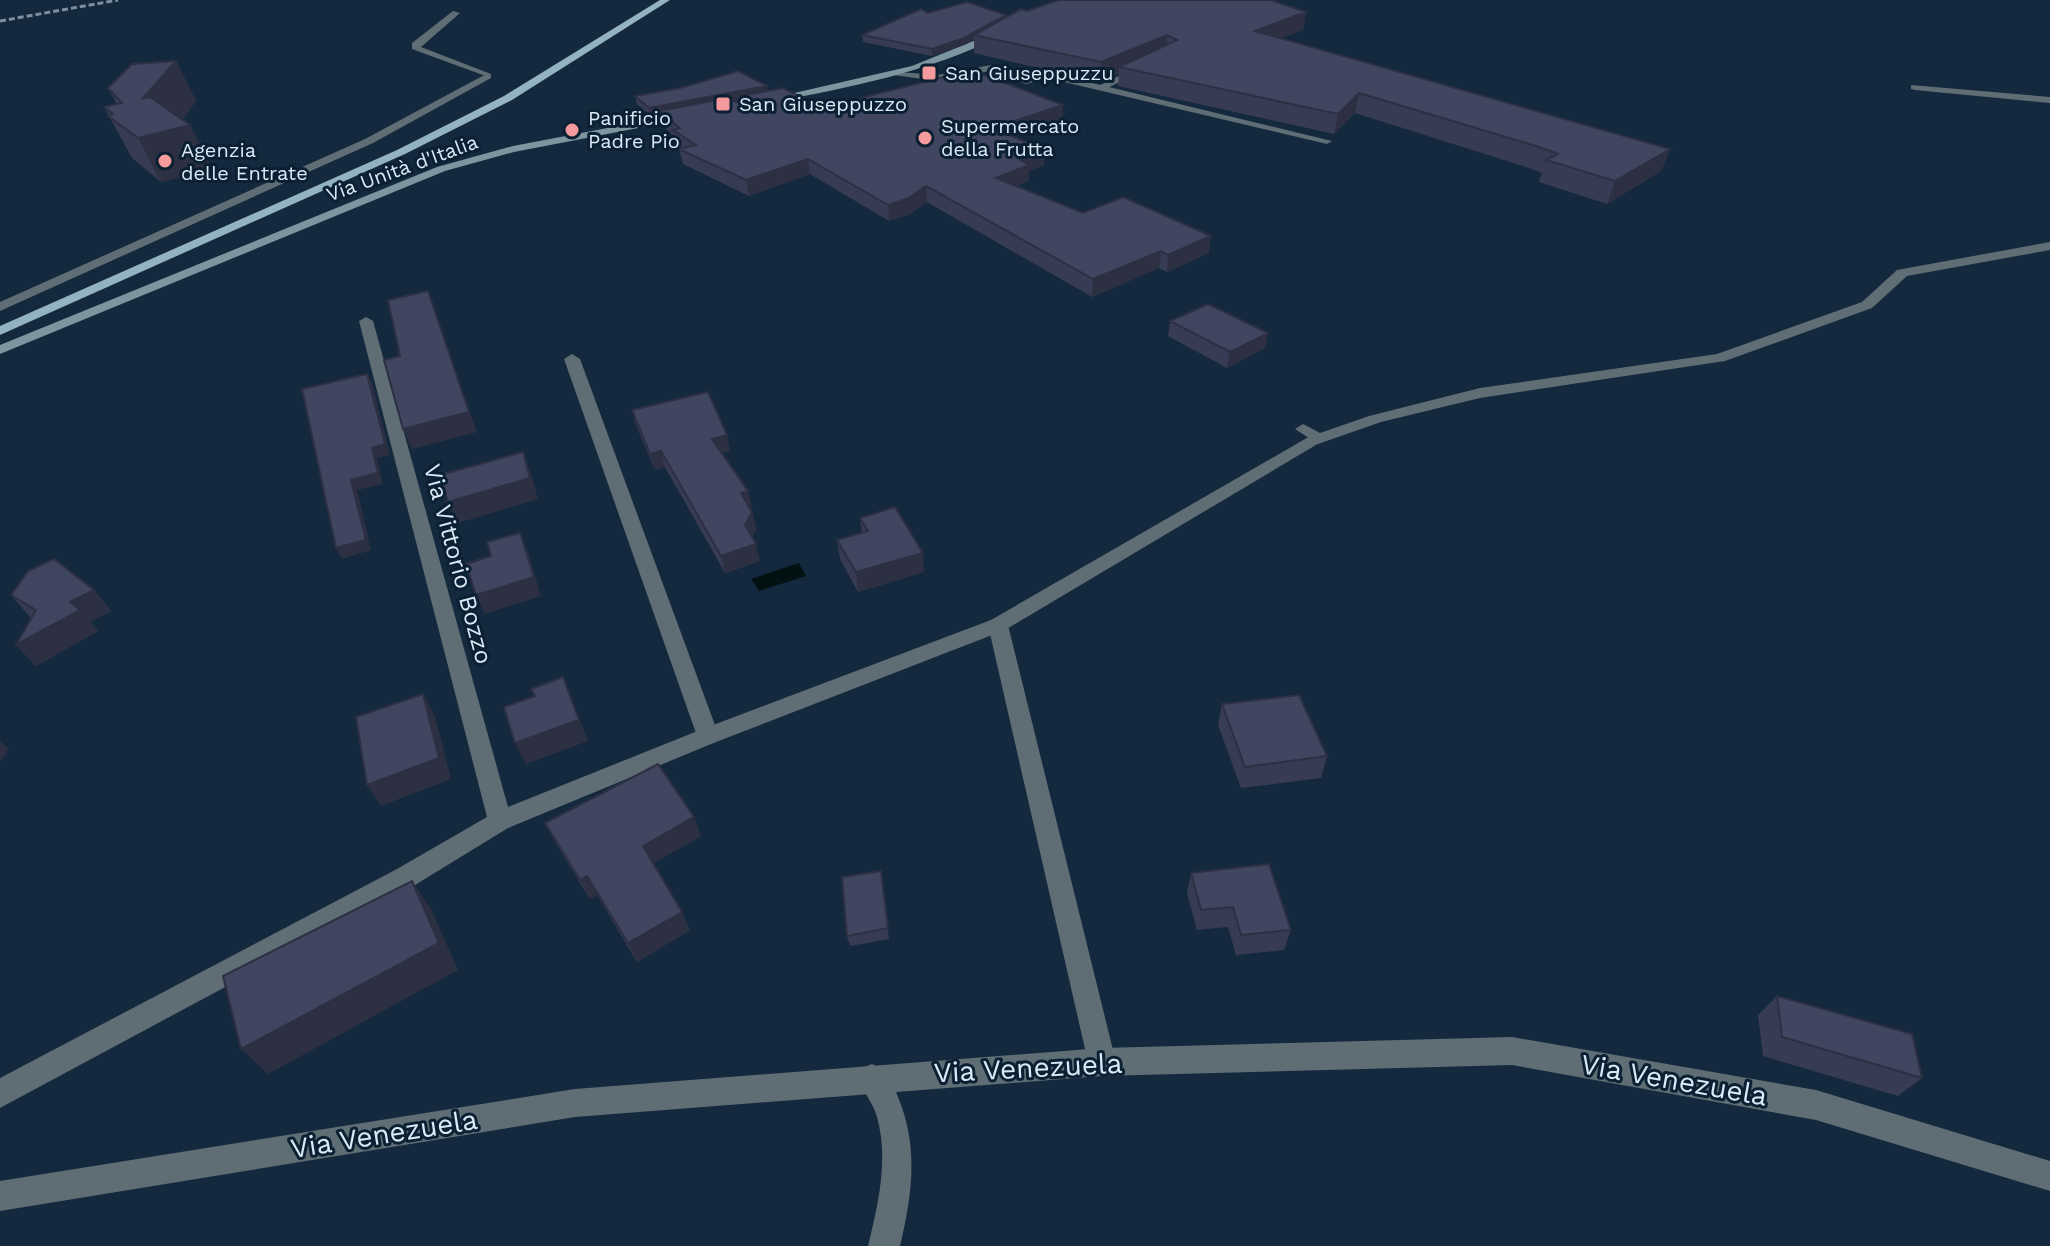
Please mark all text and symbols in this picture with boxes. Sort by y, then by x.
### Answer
place label: San Giuseppuzzu [945,61,1113,85]
marker: San Giuseppuzzu [920,64,938,82]
place label: San Giuseppuzzo [739,92,907,116]
marker: San Giuseppuzzo [714,95,732,113]
place label: Panificio Padre Pio [588,106,680,153]
place label: Supermercato della Frutta [941,114,1079,161]
marker: Panificio Padre Pio [563,121,581,139]
street label: Via Unità d'Italia [323,129,481,207]
marker: Supermercato della Frutta [916,129,934,147]
place label: Agenzia delle Entrate [181,138,308,185]
marker: Agenzia delle Entrate [156,152,174,170]
street label: Via Vittorio Bozzo [418,461,498,667]
street label: Via Venezuela [933,1047,1123,1089]
street label: Via Venezuela [1578,1047,1770,1113]
street label: Via Venezuela [288,1103,480,1165]

